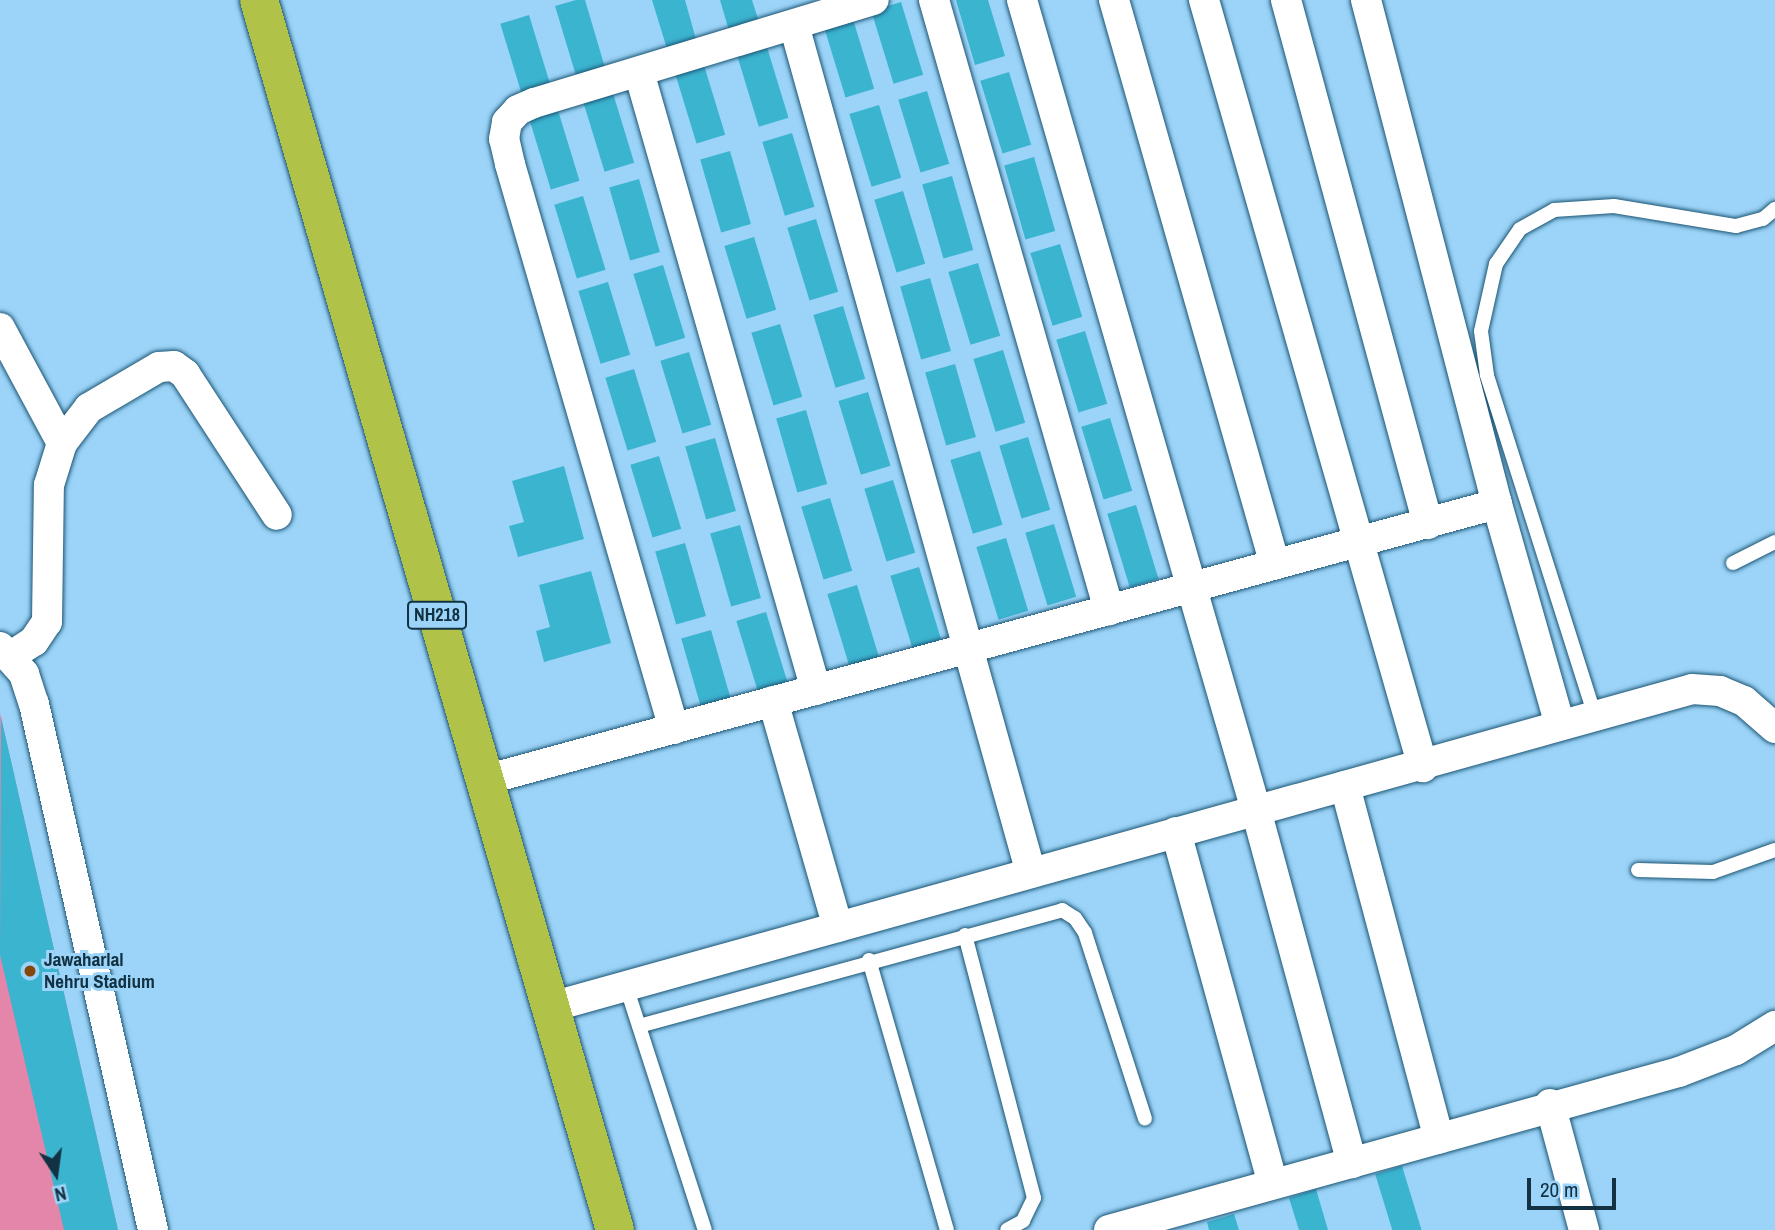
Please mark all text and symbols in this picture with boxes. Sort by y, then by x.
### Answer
road number: NH218 [406,600,468,630]
place label: Jawaharlal Nehru Stadium [44,949,155,993]
marker: Jawaharlal Nehru Stadium [22,963,38,979]
north arrow [21,1139,91,1209]
scale bar [1530,1164,1619,1208]
text: 20 m [1540,1175,1578,1204]
text: N [52,1181,69,1208]

